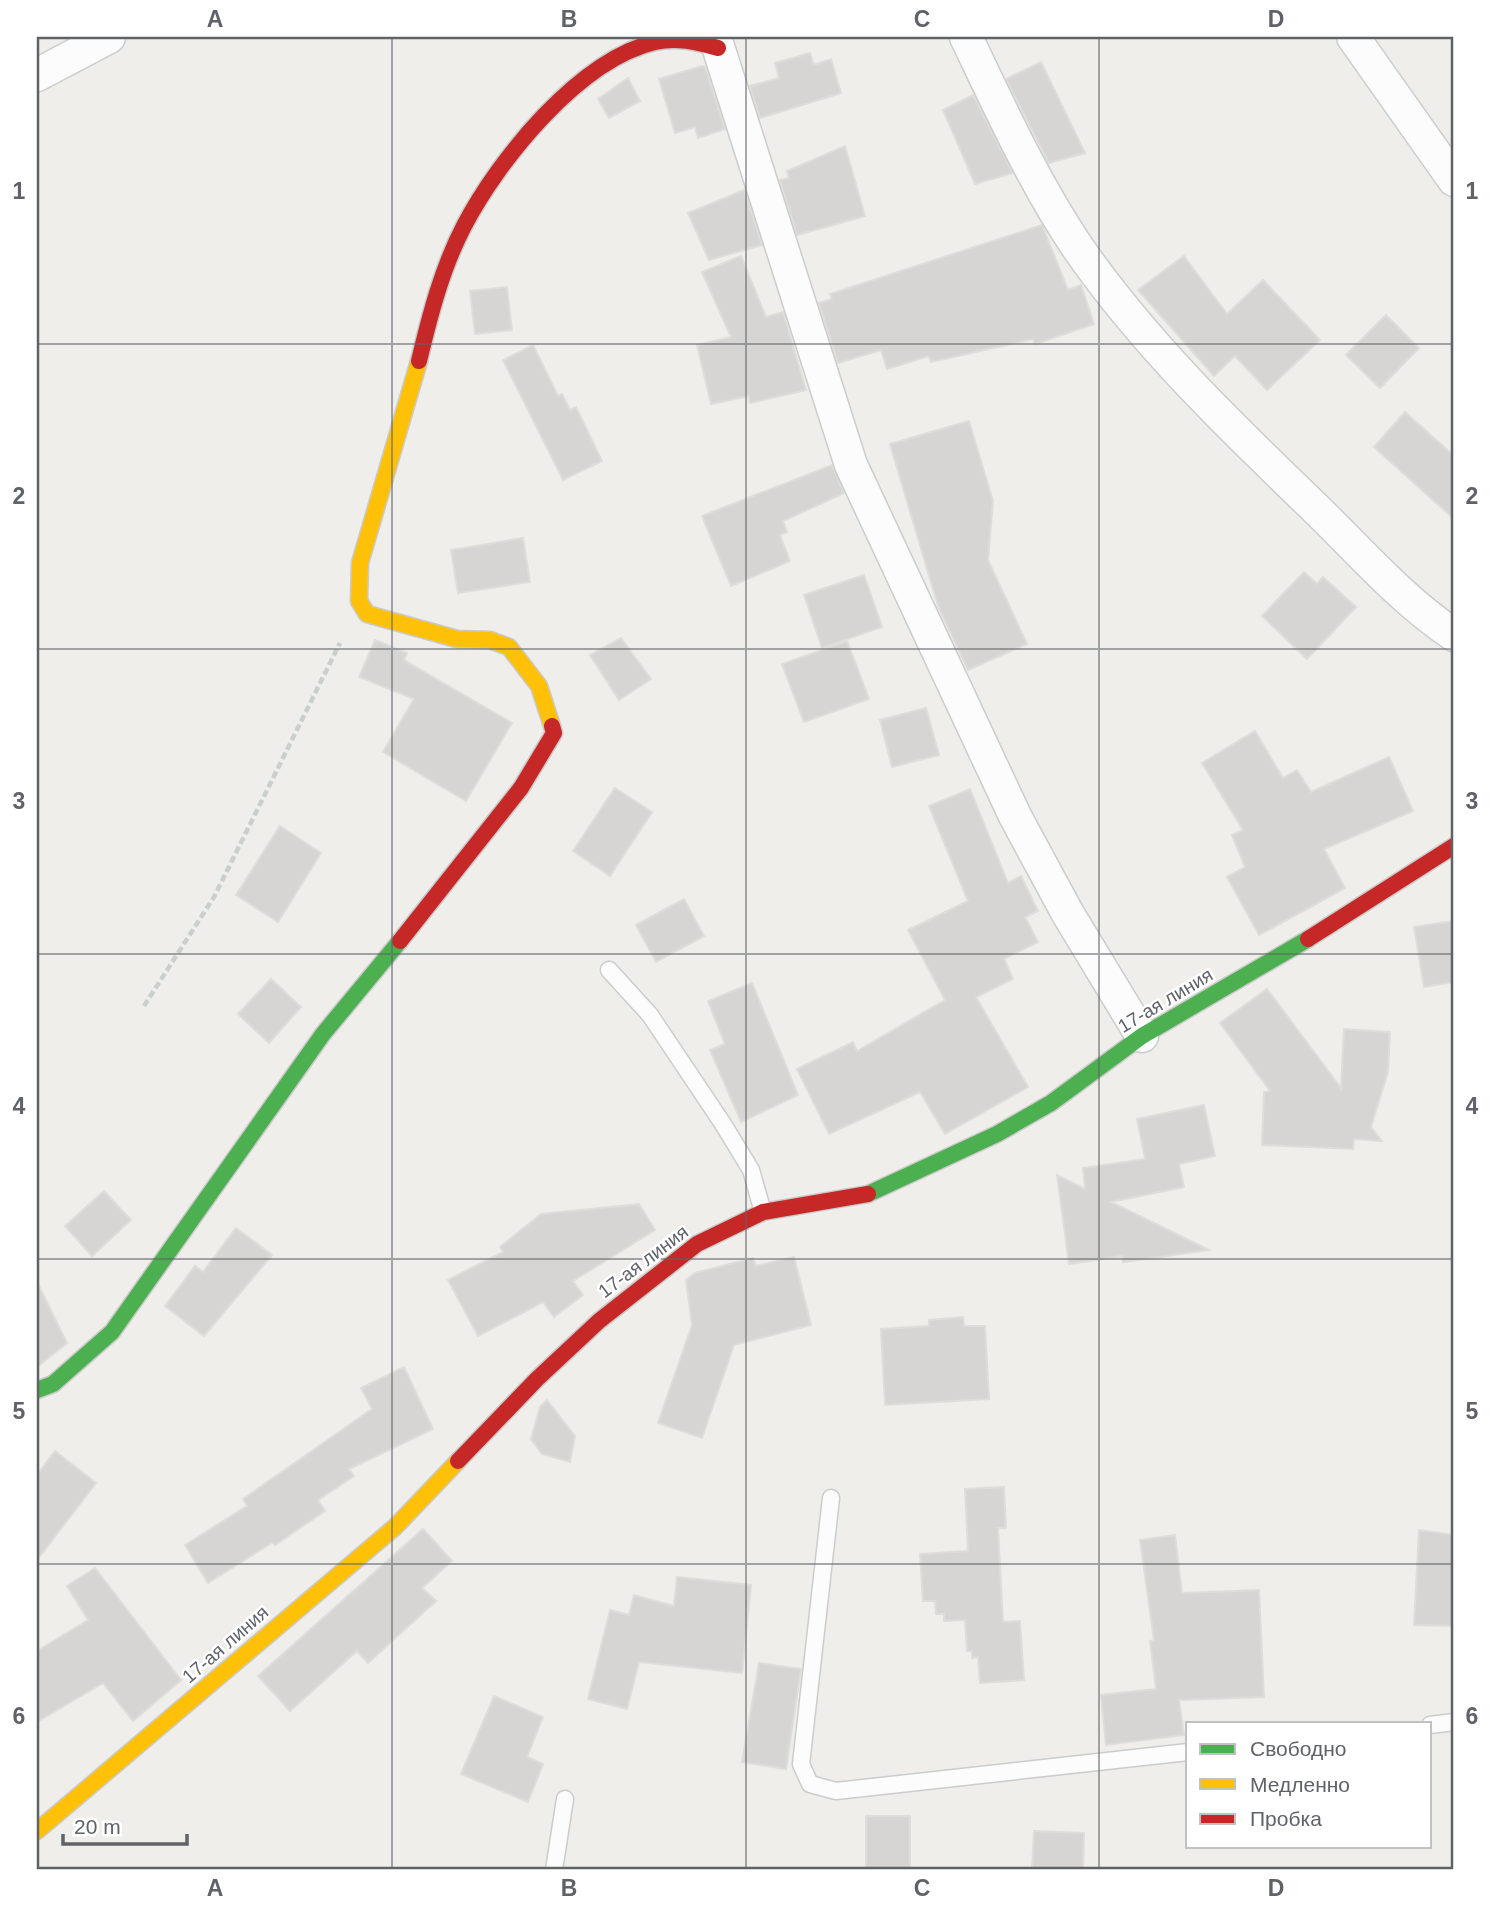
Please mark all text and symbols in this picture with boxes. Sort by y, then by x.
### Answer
text: A [207,6,223,32]
text: B [561,6,577,32]
text: C [914,6,930,32]
text: D [1268,6,1284,32]
text: 1 [13,178,26,204]
text: 1 [1466,178,1479,204]
text: 2 [13,483,25,509]
text: 2 [1466,483,1478,509]
text: 3 [13,788,25,814]
text: 3 [1466,788,1478,814]
street label: 17-ая линия [1114,964,1216,1037]
text: 4 [13,1093,26,1119]
text: 4 [1466,1093,1479,1119]
street label: 17-ая линия [594,1221,692,1302]
text: 5 [13,1398,26,1424]
text: 5 [1466,1398,1479,1424]
street label: 17-ая линия [178,1601,272,1687]
text: 6 [13,1703,25,1729]
text: 6 [1466,1703,1478,1729]
legend [1186,1722,1432,1848]
text: Свободно [1250,1737,1347,1760]
text: Медленно [1250,1773,1350,1796]
scale bar [63,1802,187,1846]
text: Пробка [1250,1807,1322,1830]
text: 20 m [74,1815,121,1838]
text: A [207,1875,223,1901]
text: B [561,1875,577,1901]
text: C [914,1875,930,1901]
text: D [1268,1875,1284,1901]

